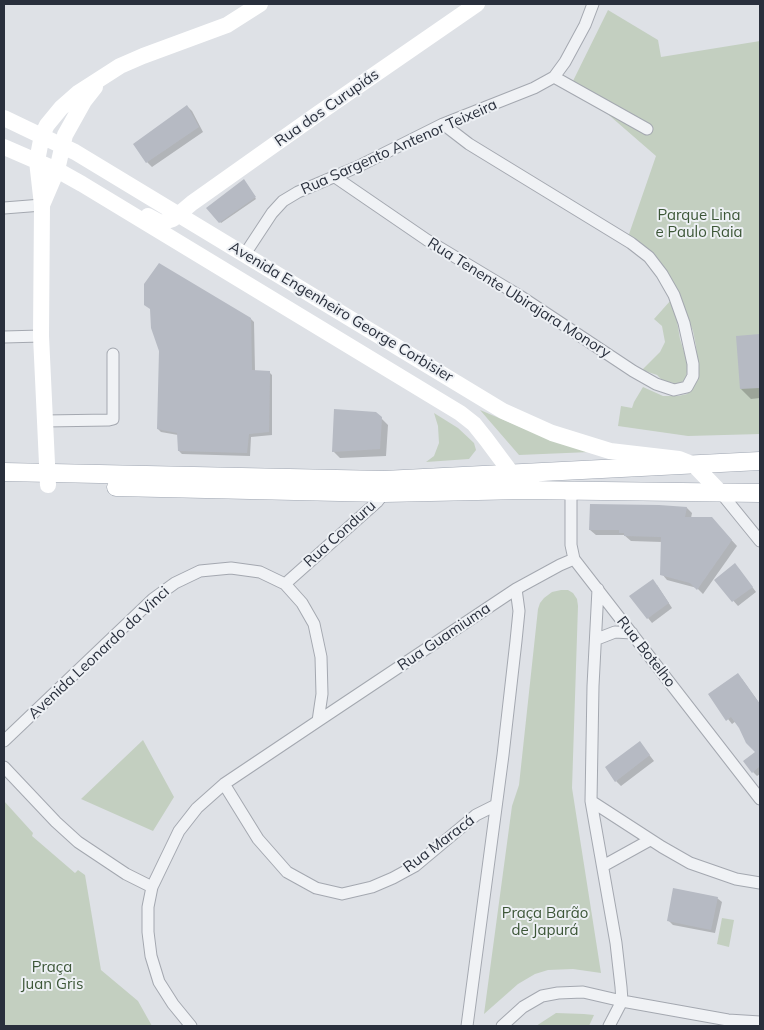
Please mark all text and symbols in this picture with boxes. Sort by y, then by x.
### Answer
street label: Rua dos Curupiás [272,65,382,151]
street label: Rua Sargento Antenor Teixeira [298,96,500,198]
park label: Parque Lina e Paulo Raia [655,206,743,241]
street label: Rua Tenente Ubirajara Monory [424,234,614,362]
street label: Avenida Engenheiro George Corbisier [226,238,456,386]
street label: Rua Conduru [300,497,380,571]
street label: Avenida Leonardo da Vinci [25,583,173,723]
street label: Rua Guamiuma [394,599,494,675]
street label: Rua Botelho [613,613,679,691]
street label: Rua Maracá [400,811,478,877]
park label: Praça Barão de Japurá [502,904,588,939]
park label: Praça Juan Gris [21,958,83,993]

